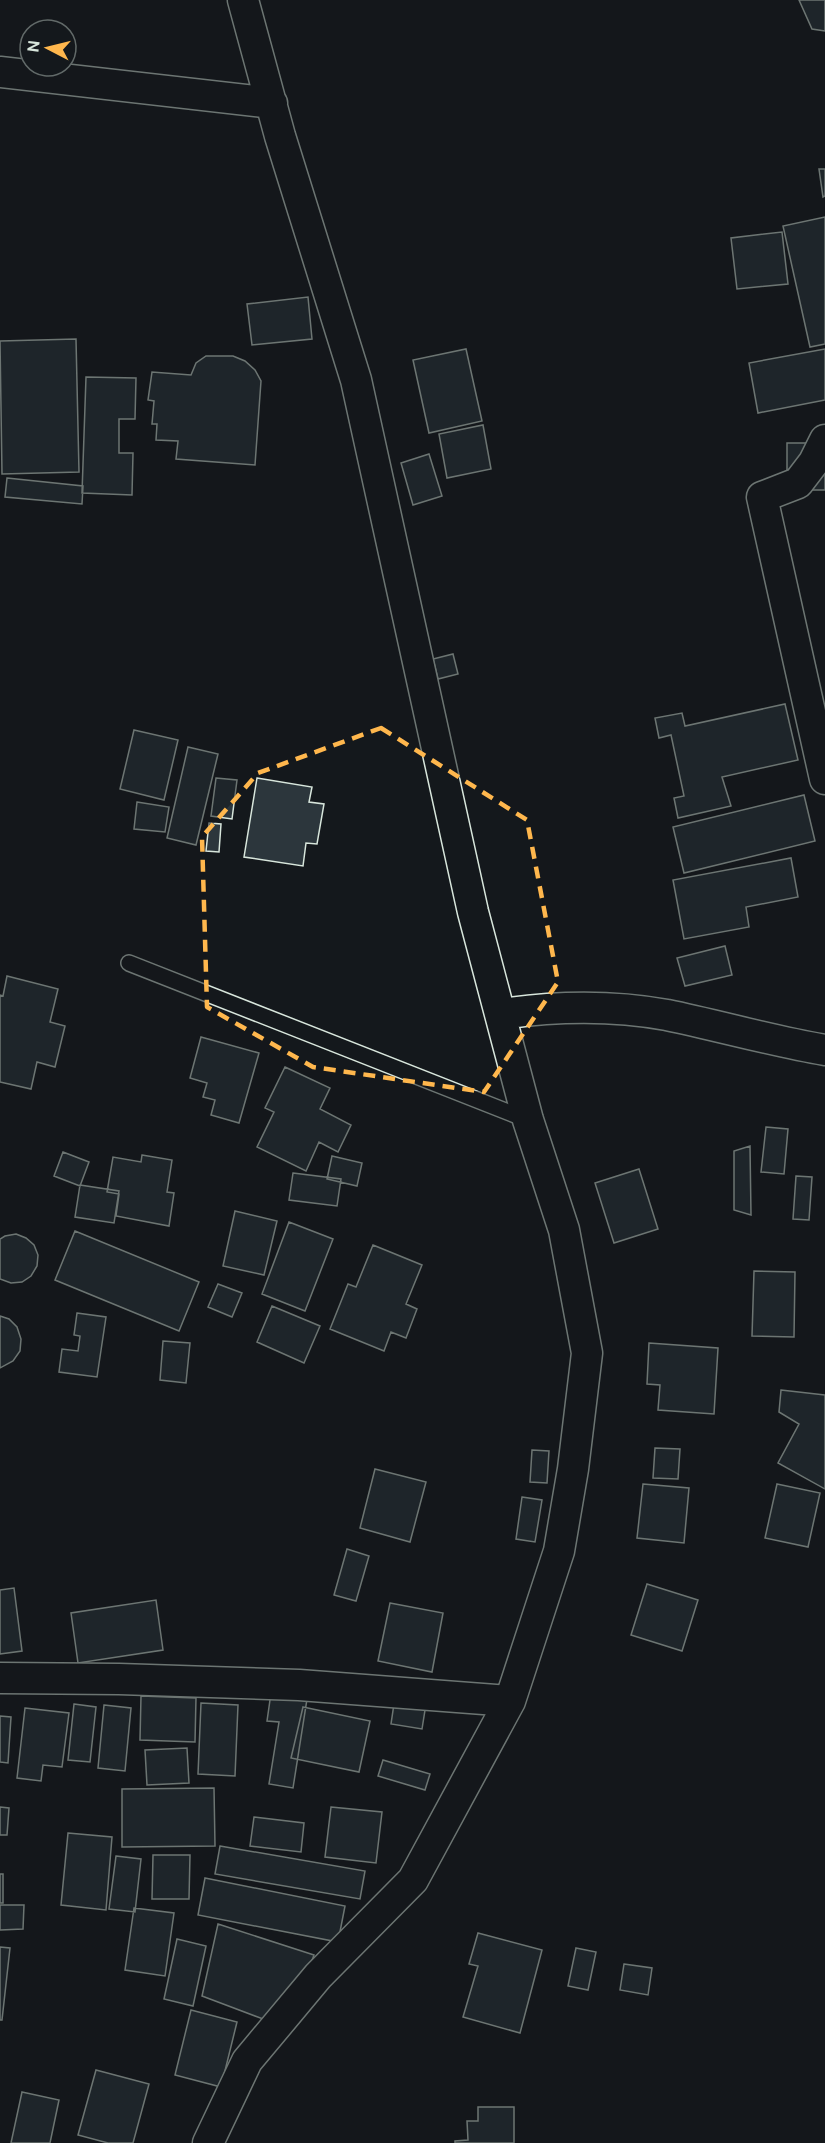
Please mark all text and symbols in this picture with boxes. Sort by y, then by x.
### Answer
north arrow [18,18,78,78]
text: N [22,39,45,53]

